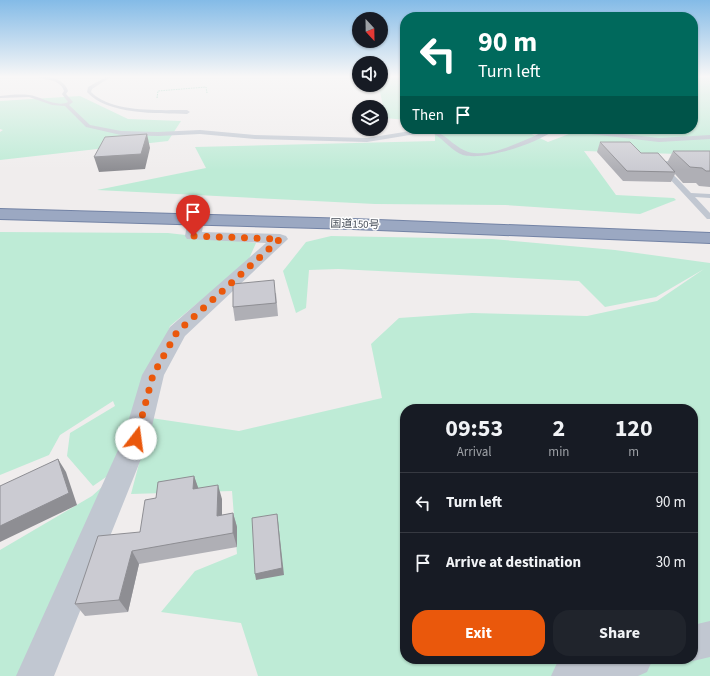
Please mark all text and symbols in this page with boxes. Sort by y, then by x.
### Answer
north arrow [352,12,388,48]
map controls [352,12,388,136]
text: 90 m [478,22,537,62]
icon: left [412,28,464,80]
button: sound [352,56,388,92]
text: Turn left [478,59,540,84]
button: layers [352,100,388,136]
icon: arrive [452,104,474,126]
text: Then [412,105,444,126]
pin [176,195,210,236]
icon: arrive [182,201,204,223]
street label: 国道150号 [330,216,380,232]
text: 09:53 [445,411,503,446]
text: 2 [553,411,565,446]
text: 120 [615,411,653,446]
position arrow [115,418,157,460]
text: Arrival [457,443,492,461]
text: min [548,443,569,461]
text: m [628,443,639,461]
icon: left [412,492,434,514]
text: Turn left [446,492,502,513]
text: 90 m [656,492,686,513]
icon: arrive [412,552,434,574]
text: Arrive at destination [446,552,581,573]
text: 30 m [656,552,686,573]
button: Exit [412,610,545,656]
button: Share [553,610,686,656]

